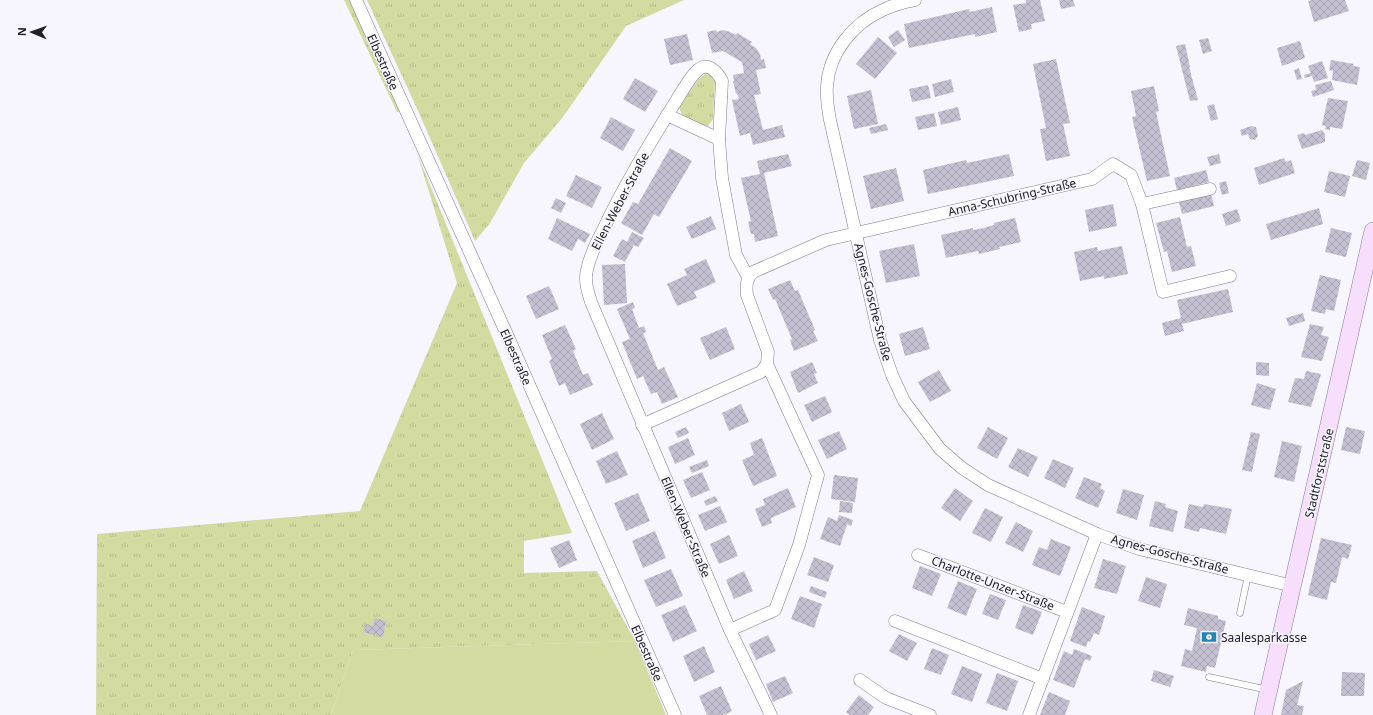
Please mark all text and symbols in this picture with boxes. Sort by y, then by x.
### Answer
north arrow [12,12,52,52]
text: N [14,27,29,36]
street label: Elbestraße [363,31,403,93]
street label: Ellen-Weber-Straße [587,149,653,253]
street label: Anna-Schubring-Straße [946,174,1078,220]
street label: Agnes-Gosche-Straße [850,241,896,363]
street label: Elbestraße [496,326,536,388]
street label: Stadtforststraße [1300,426,1338,520]
street label: Ellen-Weber-Straße [657,474,715,580]
street label: Agnes-Gosche-Straße [1109,530,1231,578]
street label: Charlotte-Unzer-Straße [929,552,1057,614]
street label: Elbestraße [627,622,667,684]
bank icon: Saalesparkasse [1200,628,1218,646]
place label: Saalesparkasse [1221,629,1307,646]

